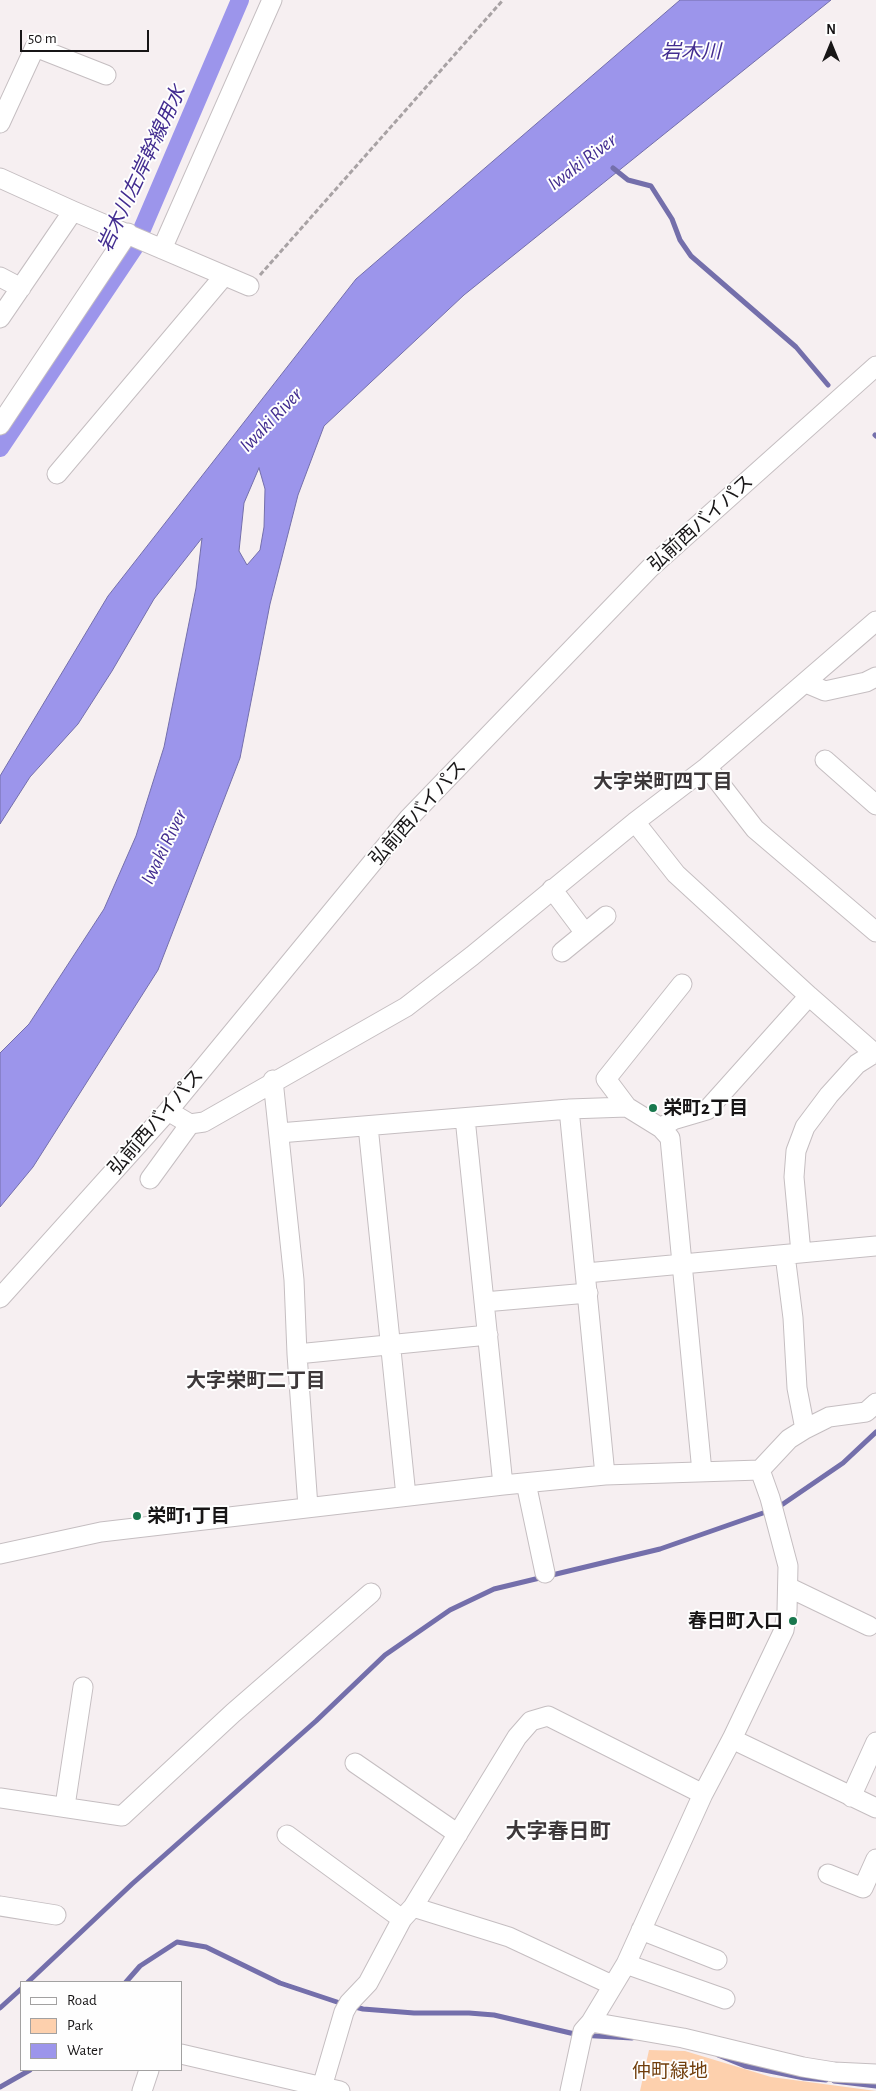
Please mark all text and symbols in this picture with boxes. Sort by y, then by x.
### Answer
scale bar [22,20,151,52]
north arrow [806,20,856,70]
text: N [826,23,836,37]
text: 50 m [28,31,57,46]
water label: 岩木川 [661,40,721,64]
water label: 岩木川左岸幹線用水 [93,82,191,256]
water label: Iwaki River [543,128,621,196]
water label: Iwaki River [235,383,307,457]
street label: 弘前西バイパス [644,470,758,576]
street label: 弘前西バイパス [365,756,471,870]
district label: 大字栄町四丁目 [593,770,733,794]
water label: Iwaki River [136,806,192,888]
street label: 弘前西バイパス [104,1064,208,1180]
place label: 栄町2丁目 [663,1097,748,1119]
marker: 栄町2丁目 [647,1102,659,1114]
district label: 大字栄町二丁目 [186,1369,326,1393]
place label: 栄町1丁目 [147,1505,230,1527]
marker: 栄町1丁目 [131,1510,143,1522]
place label: 春日町入口 [688,1610,783,1632]
marker: 春日町入口 [787,1615,799,1627]
district label: 大字春日町 [506,1819,610,1845]
legend [20,1981,182,2071]
text: Road [67,1993,97,2008]
text: Park [67,2018,93,2033]
text: Water [67,2043,103,2058]
park label: 仲町緑地 [632,2060,708,2082]

